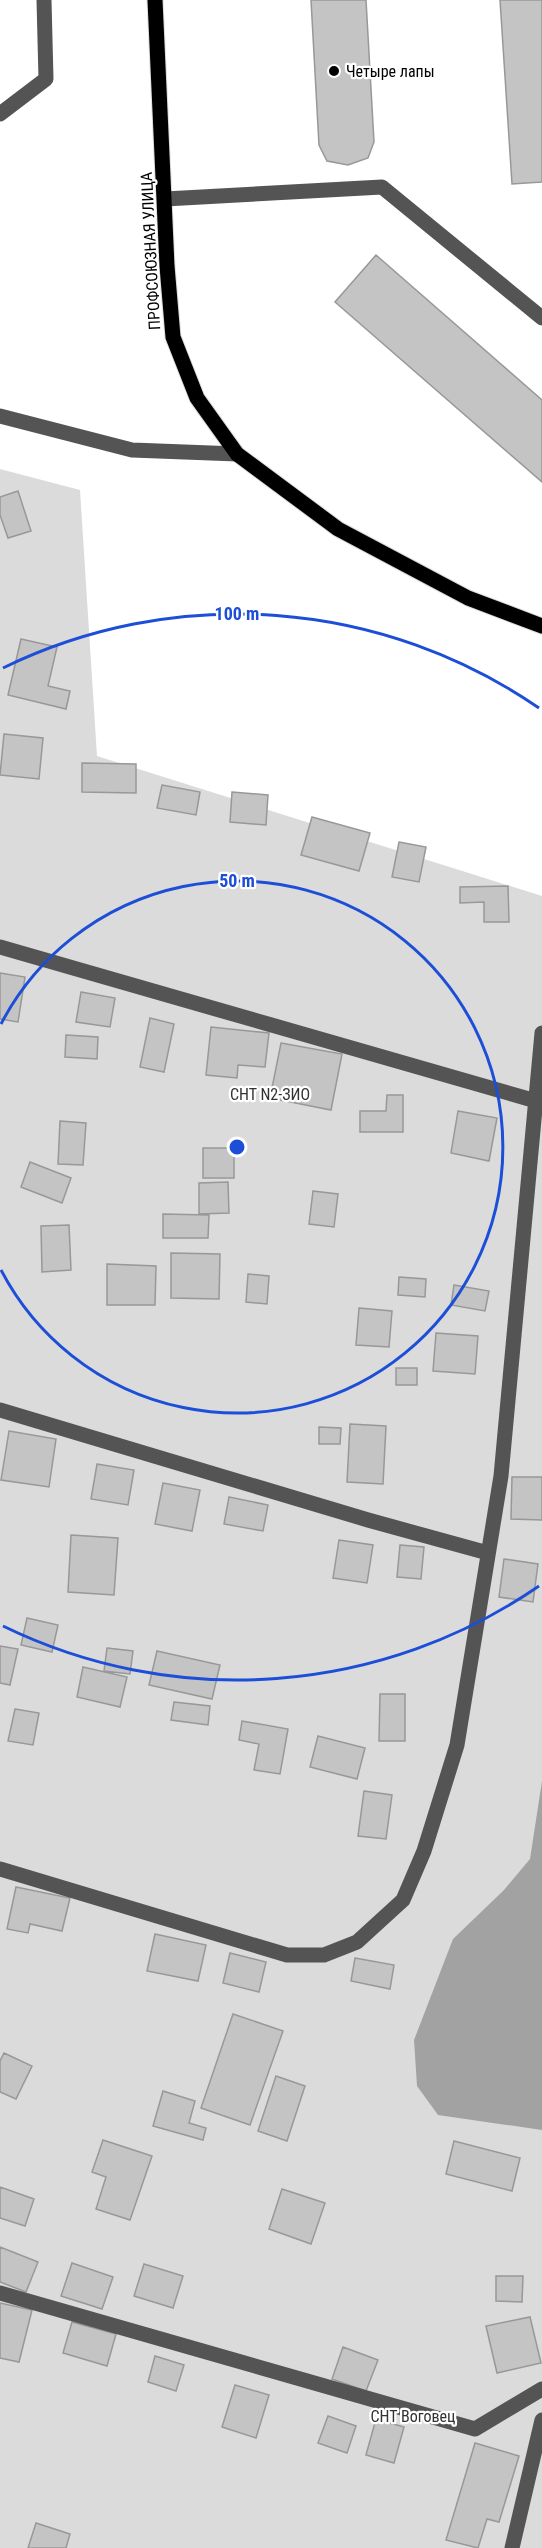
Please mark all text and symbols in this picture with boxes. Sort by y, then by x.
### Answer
place label: Четыре лапы [346,62,435,81]
marker: Четыре лапы [327,64,341,78]
street label: ПРОФСОЮЗНАЯ УЛИЦА [137,172,164,330]
text: 100 m [215,603,259,624]
text: 50 m [219,870,255,891]
park label: СНТ N2-ЗИО [230,1085,310,1104]
centre of rings [227,1137,247,1157]
park label: СНТ Воговец [371,2407,455,2426]

